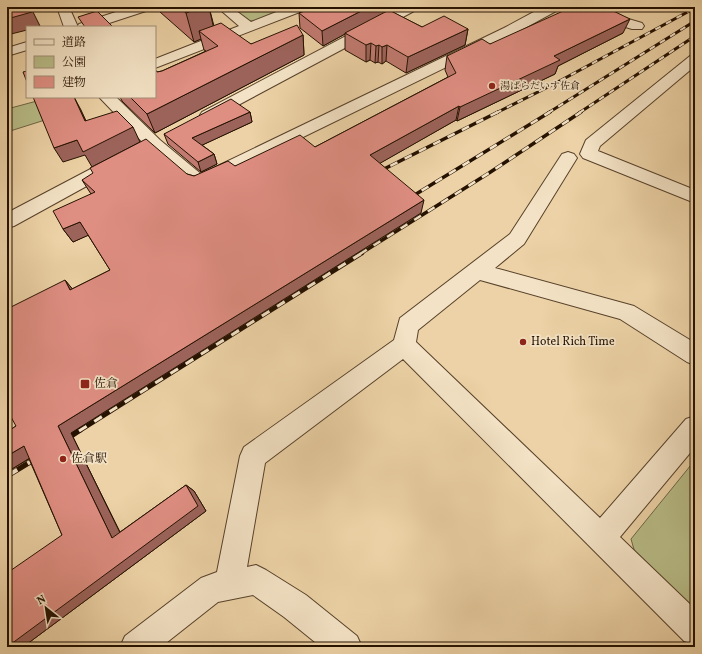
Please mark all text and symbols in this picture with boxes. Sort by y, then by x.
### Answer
legend [26,26,156,98]
text: 道路 [62,35,86,51]
text: 公園 [62,55,86,71]
text: 建物 [62,75,86,91]
place label: 湯ぱらだいす佐倉 [500,79,580,93]
marker: 湯ぱらだいす佐倉 [487,81,497,91]
place label: Hotel Rich Time [531,334,615,350]
marker: Hotel Rich Time [518,337,528,347]
place label: 佐倉 [94,376,118,392]
marker: 佐倉 [79,378,91,390]
place label: 佐倉駅 [71,451,107,467]
marker: 佐倉駅 [58,454,68,464]
north arrow [26,588,66,628]
text: N [35,592,49,609]

